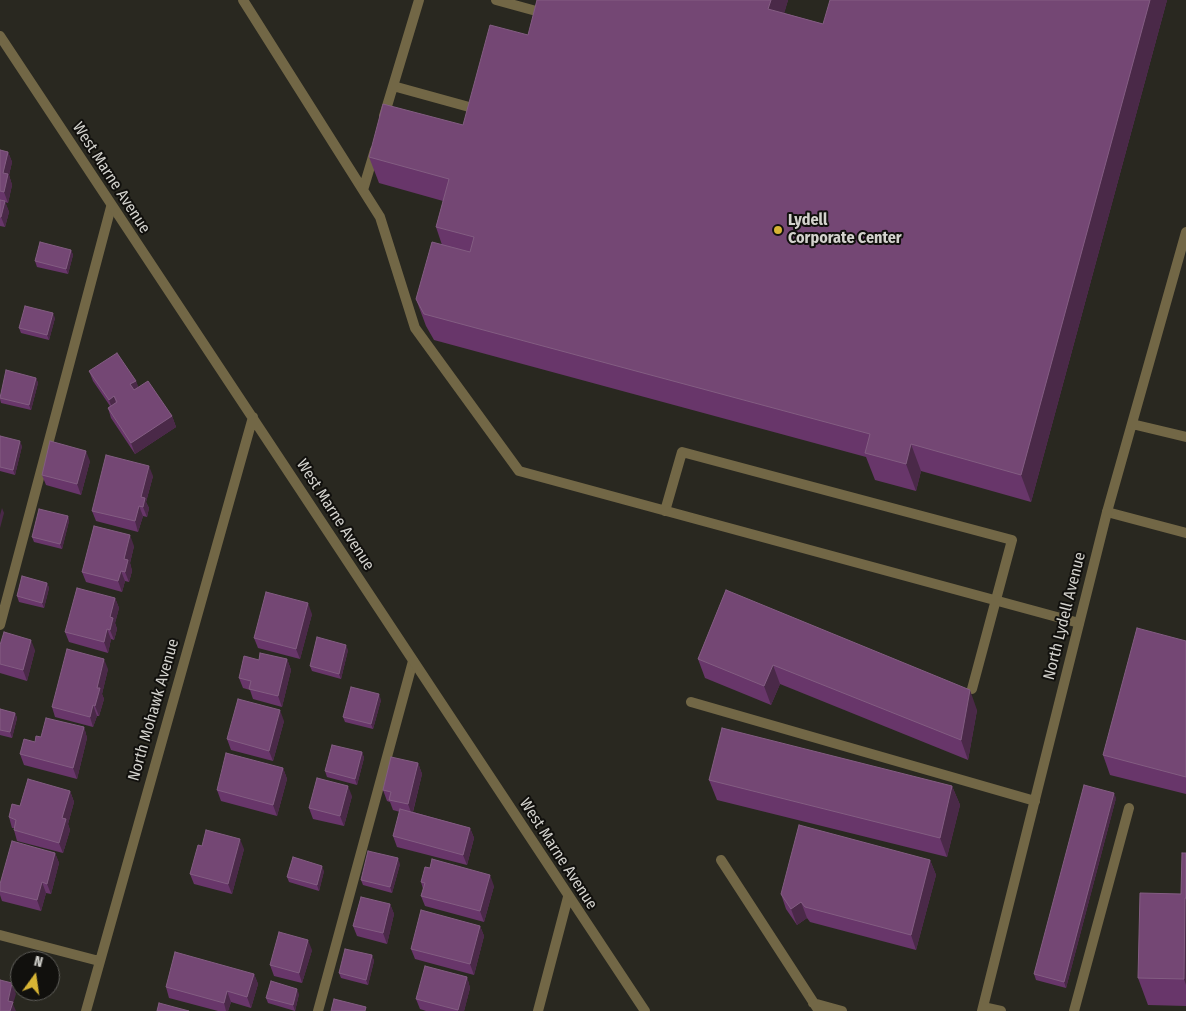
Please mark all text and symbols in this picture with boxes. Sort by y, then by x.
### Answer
street label: West Marne Avenue [68,119,154,237]
place label: Lydell Corporate Center [788,211,902,249]
marker: Lydell Corporate Center [772,224,784,236]
street label: West Marne Avenue [292,456,378,574]
street label: North Lydell Avenue [1040,550,1090,682]
street label: North Mohawk Avenue [125,637,183,783]
street label: West Marne Avenue [515,795,601,913]
north arrow [10,951,60,1001]
text: N [32,953,45,971]

